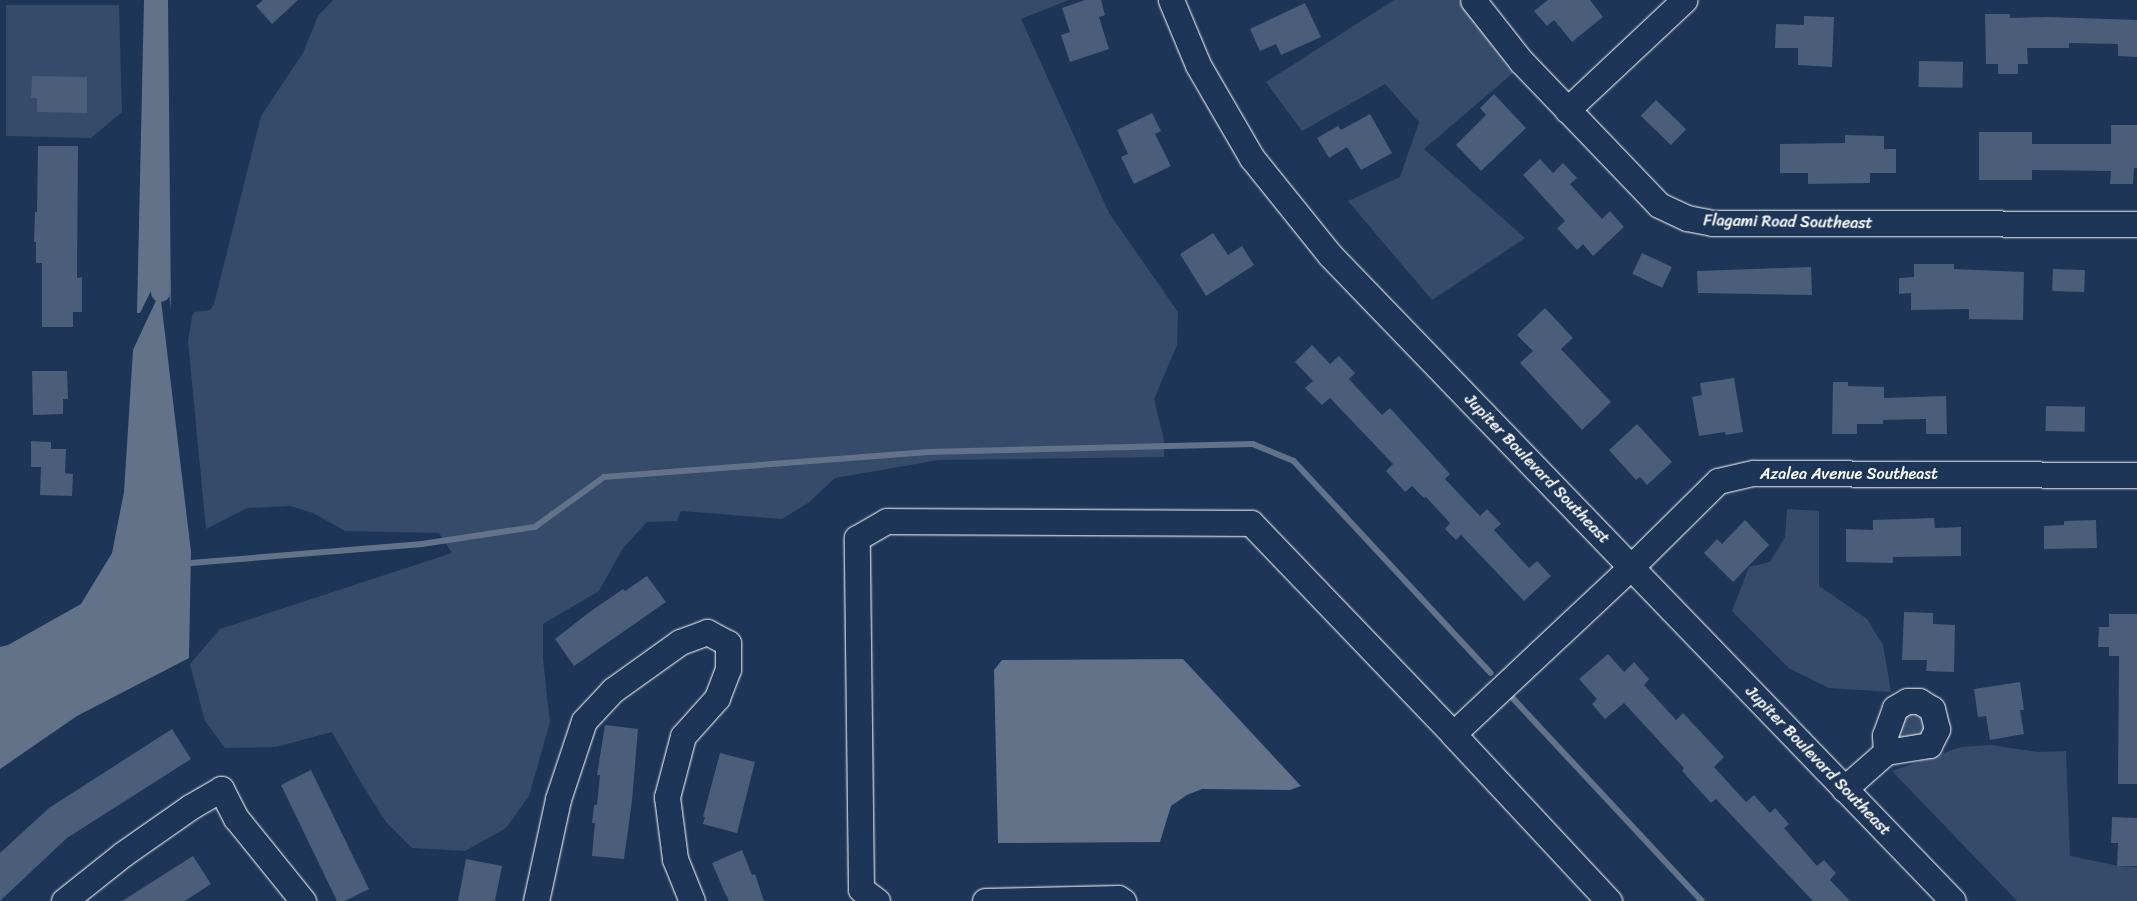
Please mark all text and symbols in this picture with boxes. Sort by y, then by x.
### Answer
street label: Flagami Road Southeast [1704,211,1872,233]
street label: Jupiter Boulevard Southeast [1461,391,1613,547]
street label: Azalea Avenue Southeast [1760,464,1938,484]
street label: Jupiter Boulevard Southeast [1742,683,1894,839]

